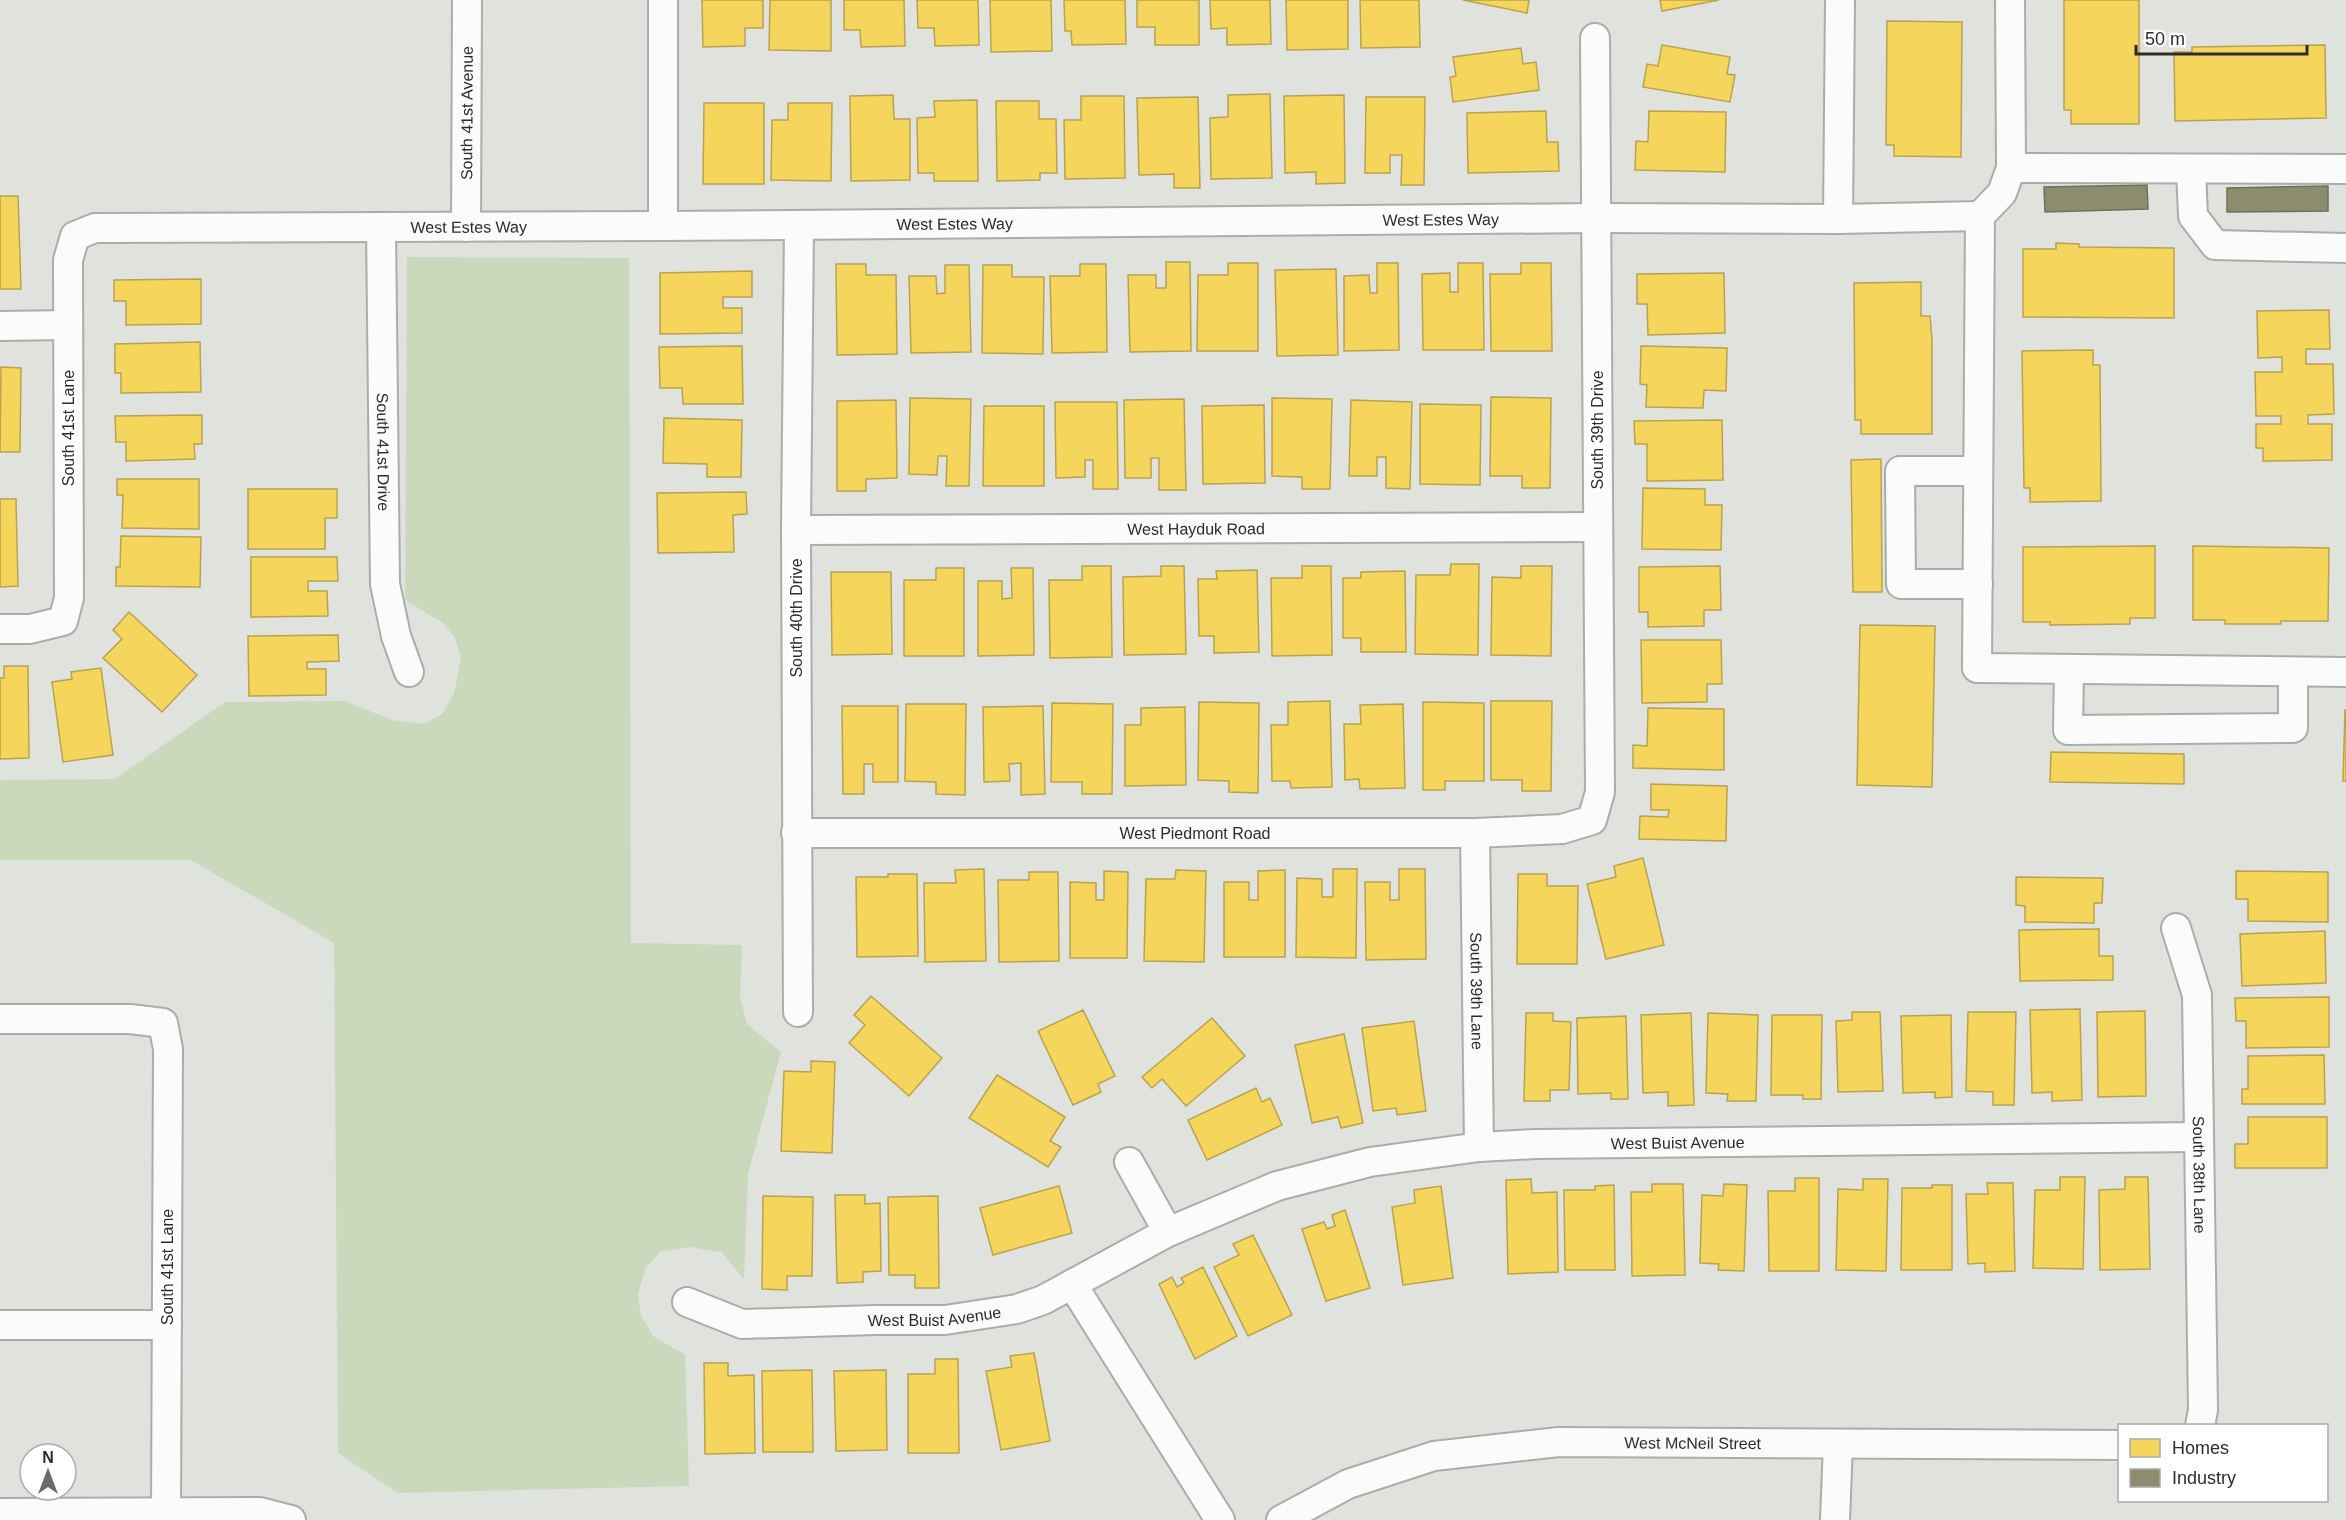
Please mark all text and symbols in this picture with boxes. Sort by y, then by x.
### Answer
scale bar [2136,18,2307,56]
text: 50 m [2145,29,2185,49]
street label: South 41st Avenue [458,46,476,180]
street label: West Estes Way [1382,211,1499,229]
street label: West Estes Way [896,215,1013,233]
street label: West Estes Way [410,218,527,236]
street label: South 41st Lane [60,370,77,486]
street label: South 39th Drive [1589,370,1606,490]
street label: South 41st Drive [374,393,392,511]
street label: West Hayduk Road [1127,520,1265,538]
street label: South 40th Drive [788,558,805,678]
street label: West Piedmont Road [1120,825,1271,842]
street label: South 39th Lane [1467,932,1486,1050]
street label: South 38th Lane [2190,1116,2208,1234]
street label: West Buist Avenue [1611,1134,1745,1152]
street label: South 41st Lane [159,1209,176,1325]
street label: West Buist Avenue [868,1304,1002,1329]
legend [2118,1424,2328,1502]
street label: West McNeil Street [1624,1434,1762,1452]
text: Homes [2172,1438,2229,1458]
north arrow [18,1442,78,1502]
text: N [42,1449,54,1466]
text: Industry [2172,1468,2236,1488]

